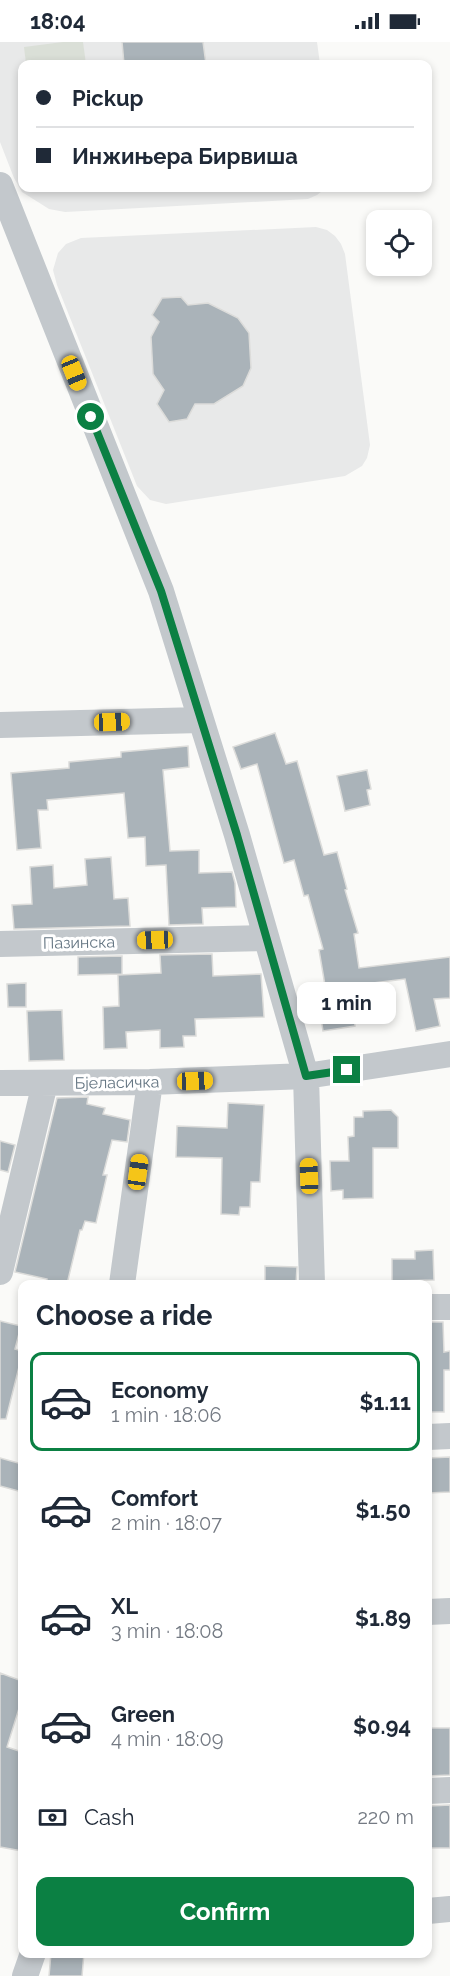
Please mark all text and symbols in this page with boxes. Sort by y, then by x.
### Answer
text: 18:04 [30,8,86,34]
text: Pickup [72,85,144,111]
text: Инжињера Бирвиша [72,143,298,169]
map controls [366,210,432,276]
button: locate [366,210,432,276]
car [59,353,89,393]
route start [77,403,104,430]
car [94,712,130,732]
car [137,930,173,950]
street label: Пазинска [43,932,115,953]
callout: 1 min [298,983,397,1025]
text: 1 min [321,991,372,1015]
route end [333,1056,360,1083]
car [177,1071,213,1091]
street label: Бјеласичка [74,1072,160,1093]
car [127,1153,149,1191]
car [299,1158,319,1194]
text: Choose a ride [36,1300,212,1331]
icon: car [39,1375,93,1429]
text: Economy [111,1377,209,1403]
text: $1.11 [359,1389,411,1415]
text: 1 min · 18:06 [111,1403,222,1427]
icon: car [39,1483,93,1537]
text: Comfort [111,1485,198,1511]
text: $1.50 [356,1497,411,1523]
text: 2 min · 18:07 [111,1511,222,1535]
icon: car [39,1591,93,1645]
text: XL [111,1593,138,1619]
text: $1.89 [355,1605,411,1631]
text: 3 min · 18:08 [111,1619,223,1643]
icon: car [39,1699,93,1753]
text: Green [111,1701,175,1727]
text: $0.94 [353,1713,411,1739]
text: 4 min · 18:09 [111,1727,224,1751]
icon: cash [36,1801,69,1834]
text: Cash [84,1804,135,1830]
text: 220 m [357,1805,414,1829]
button: Confirm [36,1877,414,1946]

